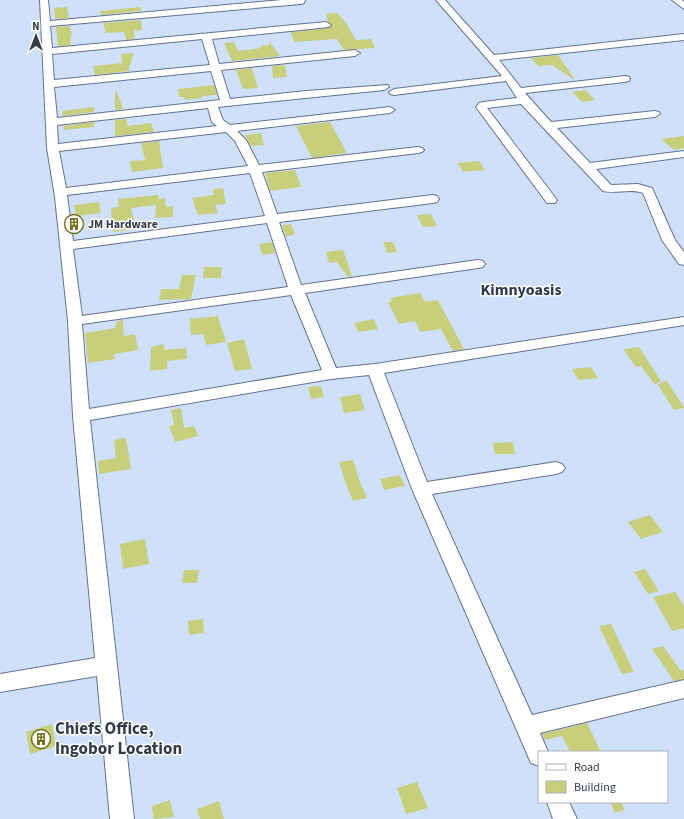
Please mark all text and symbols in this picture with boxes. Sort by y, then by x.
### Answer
north arrow [16,16,56,56]
text: N [32,19,40,34]
building icon: JM Hardware [63,213,85,235]
place label: JM Hardware [88,216,158,233]
district label: Kimnyoasis [480,279,562,301]
place label: Chiefs Office, Ingobor Location [55,717,182,761]
building icon: Chiefs Office, Ingobor Location [30,728,52,750]
legend [538,751,668,803]
text: Road [574,759,600,776]
text: Building [574,779,616,796]

